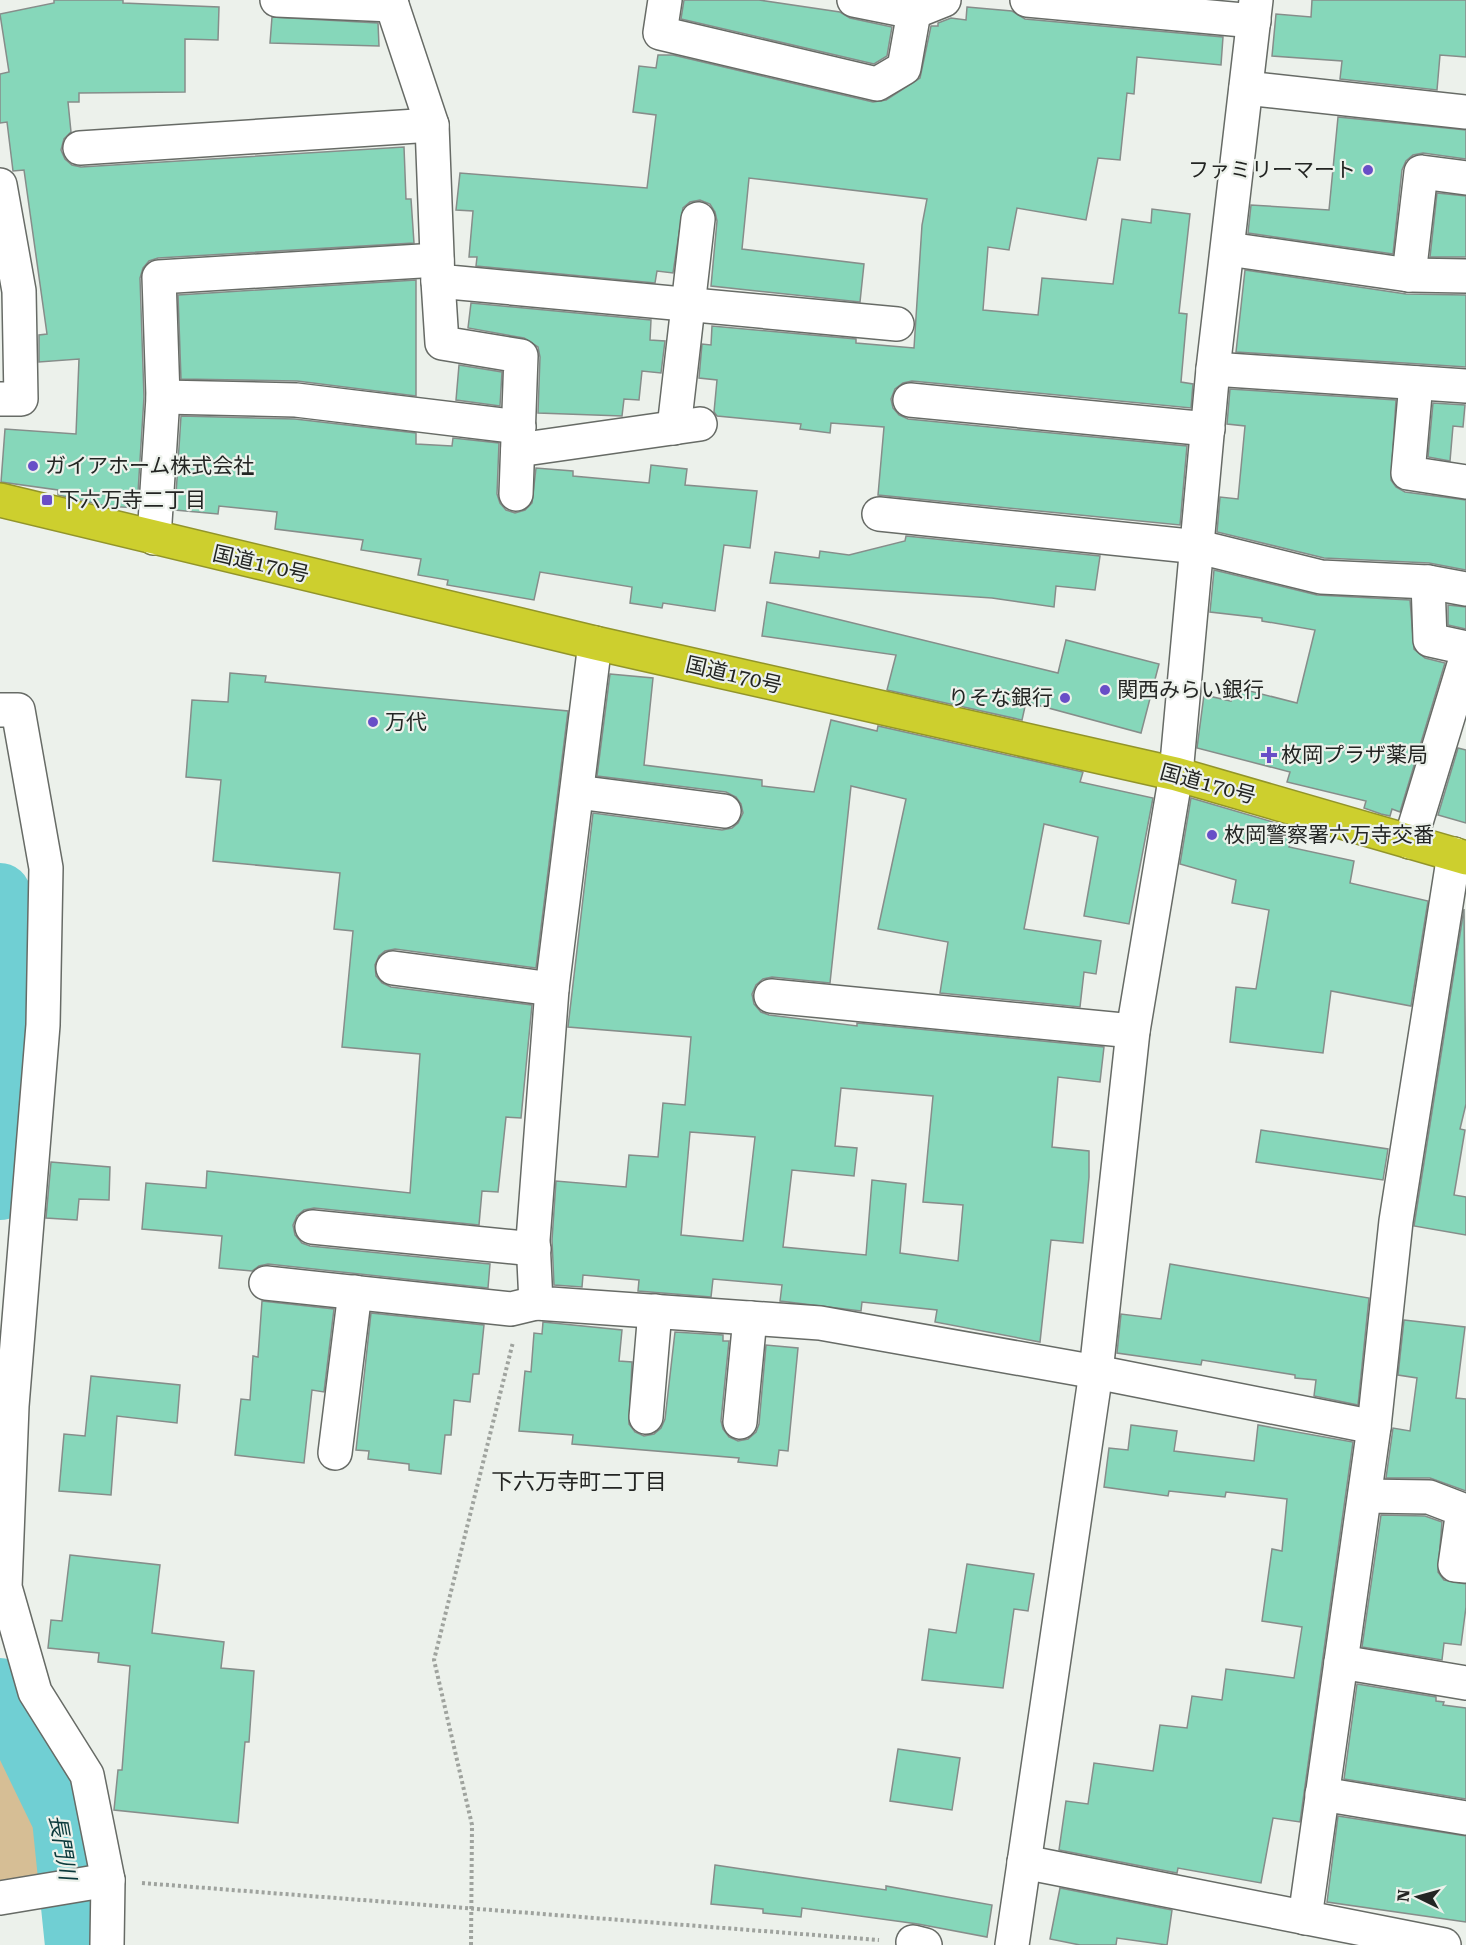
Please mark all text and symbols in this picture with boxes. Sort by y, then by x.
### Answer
place label: ファミリーマート [1188,158,1356,182]
marker: ファミリーマート [1361,163,1375,177]
place label: ガイアホーム株式会社 [45,454,254,478]
marker: ガイアホーム株式会社 [26,459,40,473]
place label: 下六万寺二丁目 [59,488,206,512]
marker: 下六万寺二丁目 [40,493,54,507]
street label: 国道170号 [210,541,312,587]
street label: 国道170号 [683,652,785,698]
place label: 関西みらい銀行 [1117,678,1264,702]
marker: 関西みらい銀行 [1098,683,1112,697]
place label: りそな銀行 [948,686,1053,710]
marker: りそな銀行 [1058,691,1072,705]
place label: 万代 [385,710,427,734]
marker: 万代 [366,715,380,729]
place label: 枚岡プラザ薬局 [1281,743,1428,767]
marker: 枚岡プラザ薬局 [1262,748,1276,762]
street label: 国道170号 [1157,760,1259,808]
place label: 枚岡警察署六万寺交番 [1224,823,1434,847]
marker: 枚岡警察署六万寺交番 [1205,828,1219,842]
district label: 下六万寺町二丁目 [491,1469,667,1494]
water label: 長門川 [44,1812,81,1884]
north arrow [1388,1867,1448,1927]
text: N [1394,1889,1414,1903]

